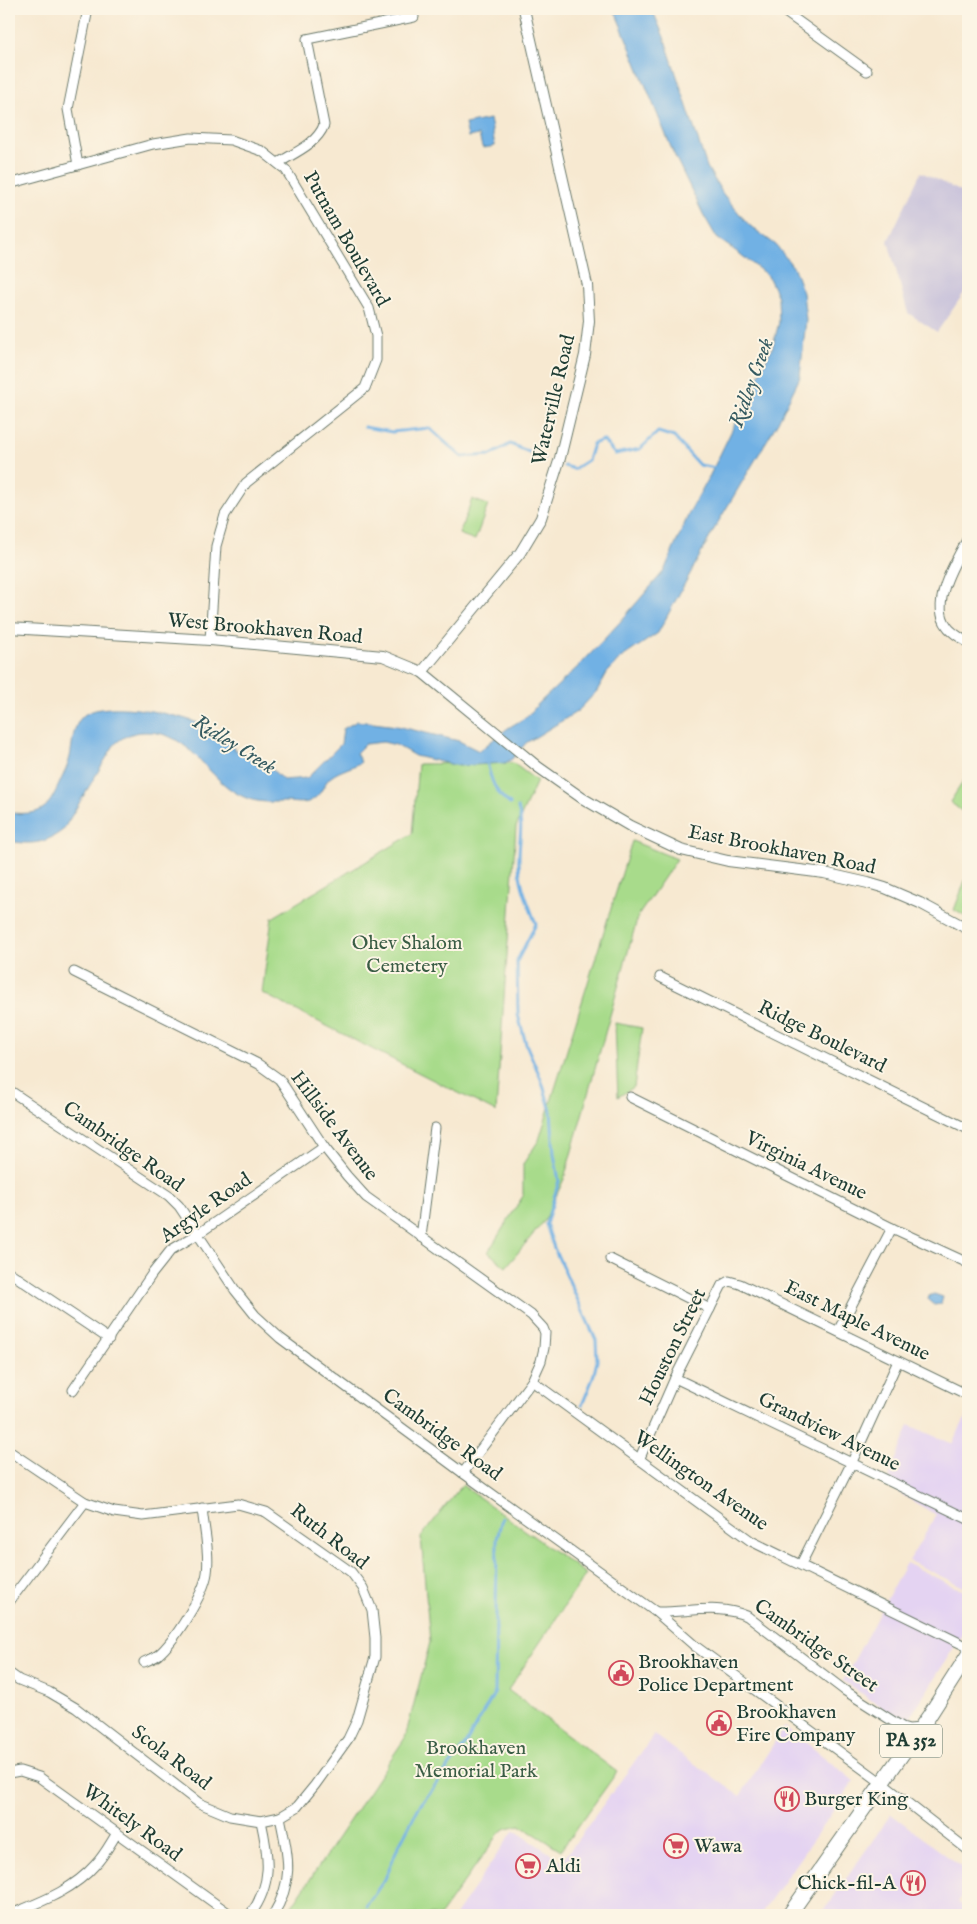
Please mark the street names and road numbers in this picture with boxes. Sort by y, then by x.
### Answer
street label: Putnam Boulevard [297,167,395,311]
street label: Waterville Road [527,332,581,468]
street label: West Brookhaven Road [167,608,364,650]
street label: East Brookhaven Road [686,820,878,881]
street label: Ridge Boulevard [754,995,891,1079]
street label: Hillside Avenue [285,1066,383,1186]
street label: Cambridge Road [58,1096,189,1198]
street label: Virginia Avenue [740,1125,871,1206]
street label: Argyle Road [155,1167,257,1249]
street label: East Maple Avenue [780,1275,934,1367]
street label: Houston Street [634,1284,712,1410]
street label: Cambridge Road [377,1383,507,1487]
street label: Grandview Avenue [754,1387,904,1477]
street label: Wellington Avenue [629,1425,773,1537]
street label: Ruth Road [285,1499,373,1576]
street label: Cambridge Street [749,1594,883,1698]
street label: Scola Road [126,1720,216,1796]
road number: PA 352 [880,1724,942,1758]
street label: Whitely Road [77,1779,187,1868]

